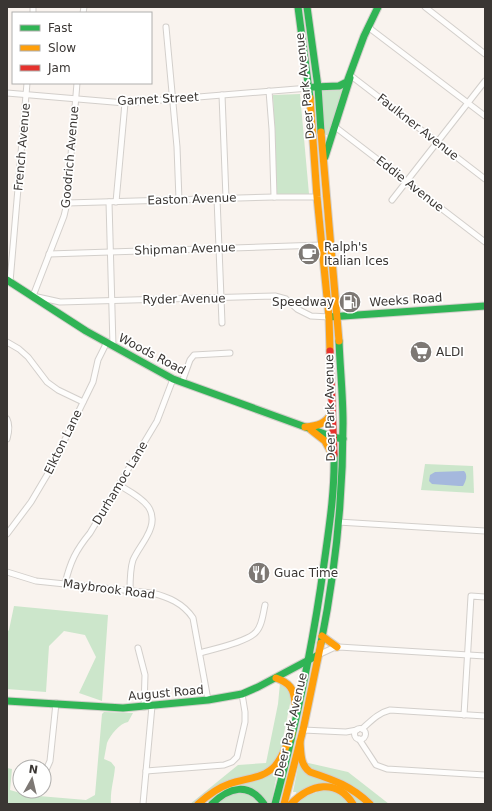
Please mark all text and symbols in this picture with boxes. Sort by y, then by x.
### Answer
legend [12,12,152,84]
text: Fast [48,21,72,35]
street label: Deer Park Avenue [292,32,318,140]
text: Slow [48,41,76,55]
text: Jam [47,61,71,75]
street label: Garnet Street [117,90,199,108]
street label: Faulkner Avenue [375,91,461,163]
street label: French Avenue [11,102,33,192]
street label: Goodrich Avenue [59,105,81,209]
street label: Eddie Avenue [373,153,447,215]
street label: Easton Avenue [147,190,237,208]
street label: Shipman Avenue [134,240,236,258]
place label: Ralph's Italian Ices [324,240,389,268]
cafe icon: Ralph's Italian Ices [296,241,322,267]
fuel station icon: Speedway [337,289,363,315]
street label: Weeks Road [369,290,443,310]
street label: Ryder Avenue [142,291,226,307]
place label: Speedway [272,295,334,309]
street label: Woods Road [116,331,188,377]
supermarket icon: ALDI [408,339,434,365]
place label: ALDI [436,345,464,359]
street label: Deer Park Avenue [322,354,338,462]
street label: Elkton Lane [41,407,85,477]
street label: Durhamoc Lane [90,439,150,527]
restaurant icon: Guac Time [246,560,272,586]
place label: Guac Time [274,566,338,580]
street label: Maybrook Road [62,576,156,602]
street label: Deer Park Avenue [272,671,310,779]
street label: August Road [128,683,204,703]
north arrow [12,759,52,799]
text: N [28,763,39,777]

